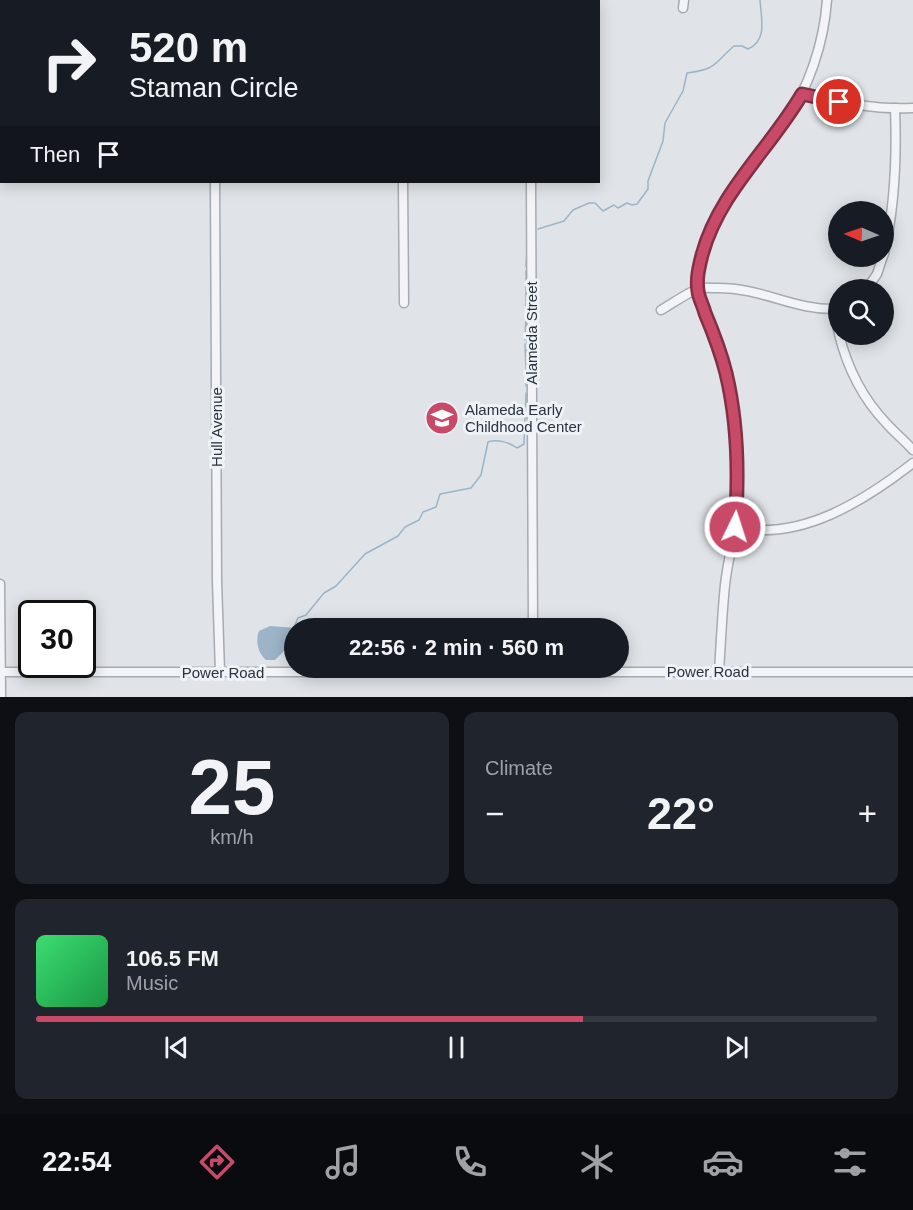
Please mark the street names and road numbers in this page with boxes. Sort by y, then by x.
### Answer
street label: Alameda Street [523,280,540,385]
street label: Hull Avenue [208,387,225,467]
street label: Power Road [667,663,749,680]
street label: Power Road [182,664,264,681]

